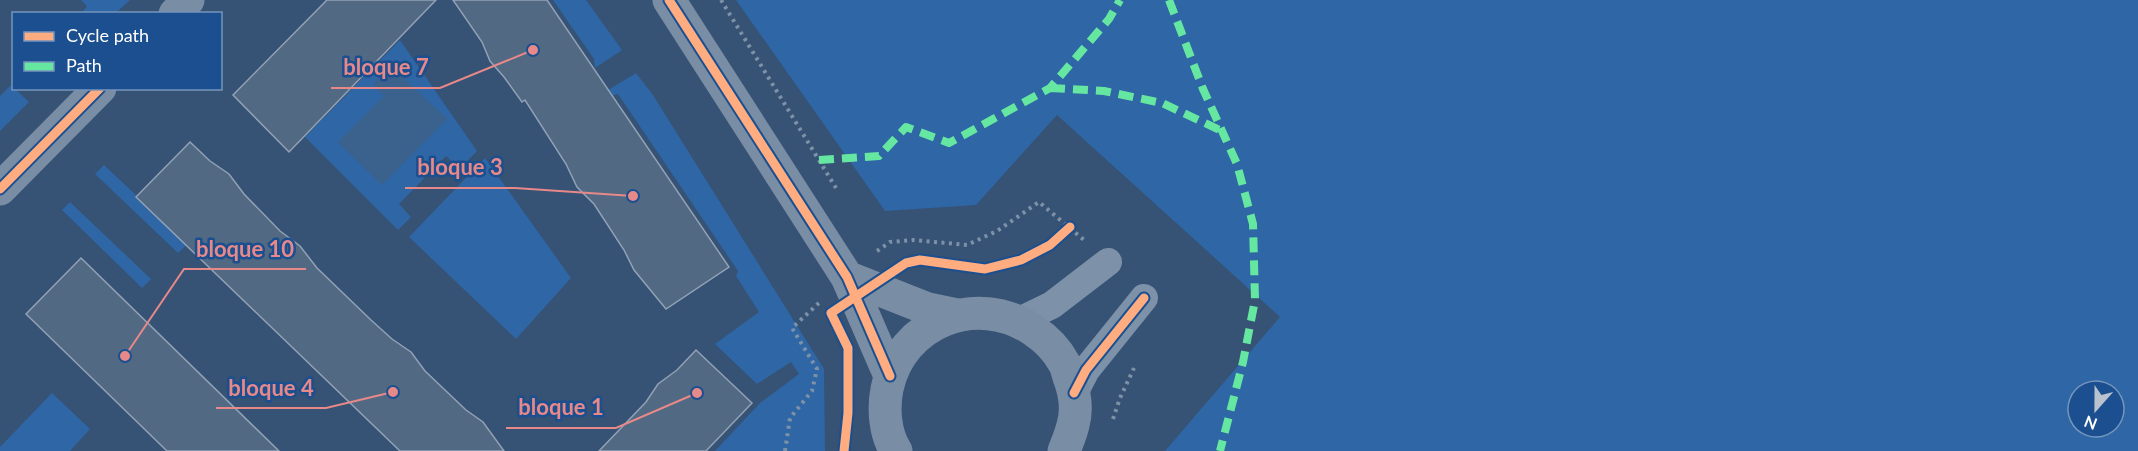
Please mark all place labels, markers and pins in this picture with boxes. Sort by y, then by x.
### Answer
callout: bloque 7 [331,48,440,88]
callout: bloque 3 [405,148,515,188]
callout: bloque 10 [184,229,306,269]
callout: bloque 4 [216,368,326,408]
callout: bloque 1 [506,388,616,428]

